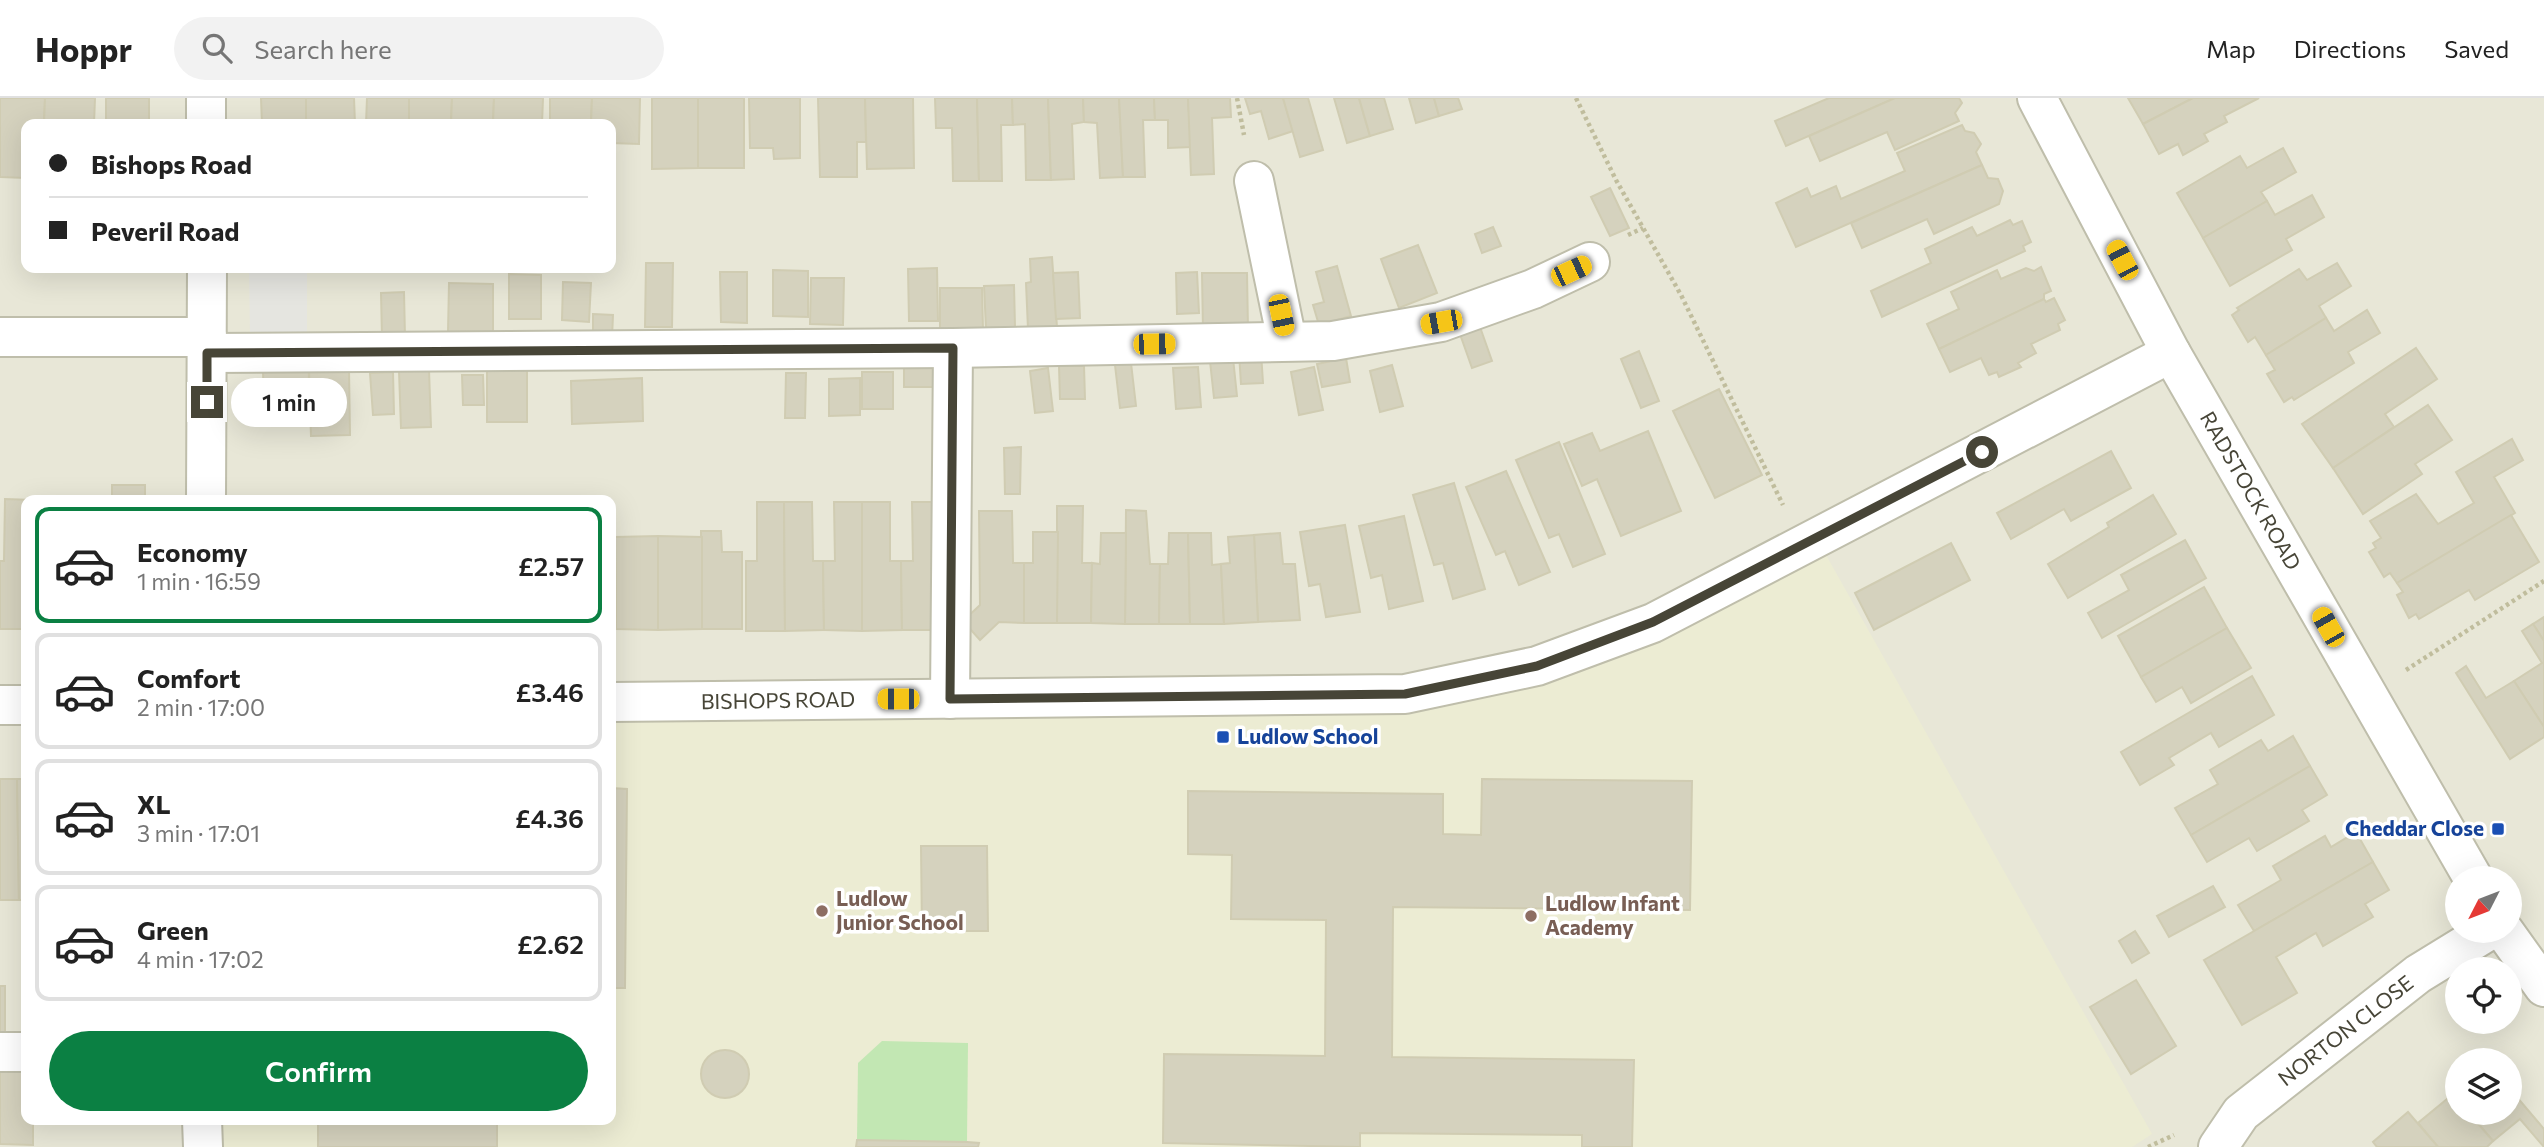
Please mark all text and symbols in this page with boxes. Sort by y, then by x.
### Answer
search box [174,17,664,80]
text: Hoppr [35,28,132,69]
icon: search [198,29,236,67]
text: Search here [254,33,392,64]
text: Map [2206,34,2256,63]
text: Directions [2294,34,2406,63]
text: Saved [2444,34,2509,63]
text: Bishops Road [91,148,252,179]
text: Peveril Road [91,215,240,246]
car [2103,237,2142,283]
car [1548,253,1595,289]
car [1267,292,1296,338]
car [1419,308,1464,336]
car [1133,333,1176,355]
callout: 1 min [232,378,347,426]
route end [191,386,223,418]
text: 1 min [262,388,316,416]
street label: RADSTOCK ROAD [2196,407,2307,574]
route start [1966,436,1998,468]
icon: car [53,534,116,597]
text: Economy [137,536,248,567]
text: £2.57 [518,550,584,581]
text: 1 min · 16:59 [137,567,261,595]
car [2309,604,2348,650]
icon: car [53,660,116,723]
text: Comfort [137,662,240,693]
text: £3.46 [516,676,584,707]
street label: BISHOPS ROAD [701,686,855,713]
car [878,689,920,710]
text: 2 min · 17:00 [137,693,265,721]
place label: Ludlow School [1237,723,1378,748]
marker: Ludlow School [1215,729,1231,745]
icon: car [53,786,116,849]
text: XL [137,788,171,819]
text: £4.36 [515,802,584,833]
place label: Cheddar Close [2345,815,2484,840]
text: 3 min · 17:01 [137,819,260,847]
marker: Cheddar Close [2490,821,2506,837]
north arrow [2445,866,2522,943]
map controls [2445,866,2522,1125]
place label: Ludlow Junior School [836,885,964,934]
place label: Ludlow Infant Academy [1545,890,1680,939]
marker: Ludlow Junior School [814,903,830,919]
marker: Ludlow Infant Academy [1523,908,1539,924]
icon: car [53,912,116,975]
text: Green [137,914,209,945]
text: £2.62 [517,928,584,959]
text: 4 min · 17:02 [137,945,264,973]
button: locate [2445,957,2522,1034]
street label: NORTON CLOSE [2273,969,2418,1090]
button: Confirm [49,1031,588,1111]
button: layers [2445,1048,2522,1125]

